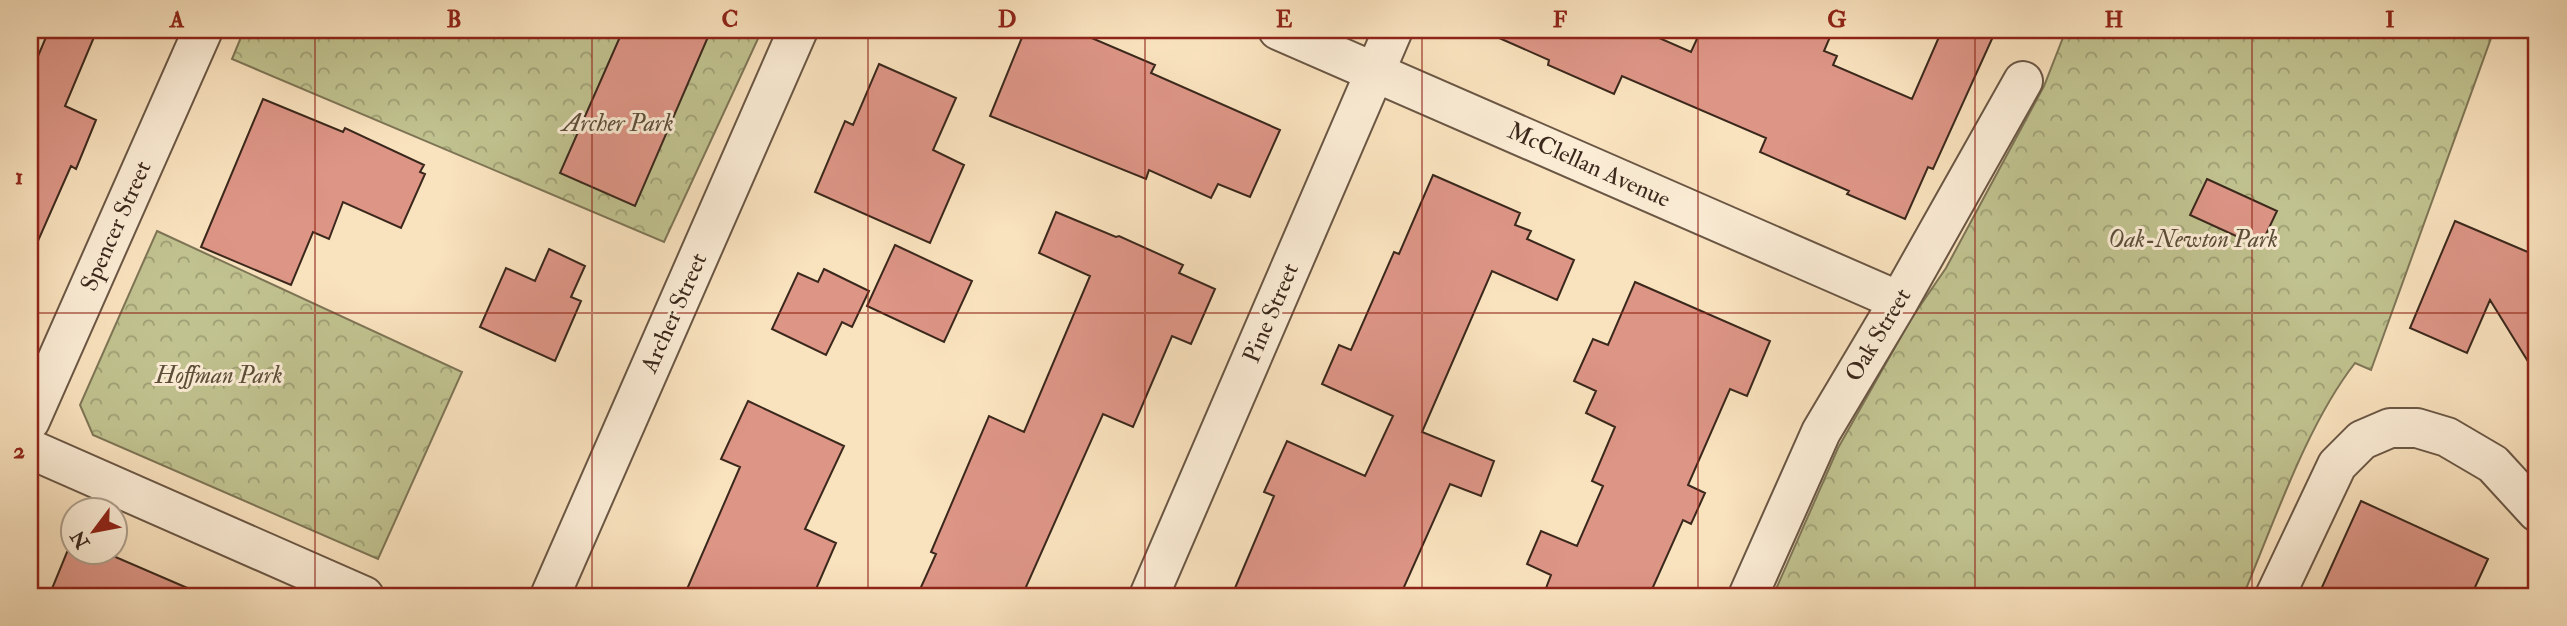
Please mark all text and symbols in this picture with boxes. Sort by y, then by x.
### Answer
text: A [169,5,185,34]
text: B [446,5,462,34]
text: C [722,5,738,34]
text: D [998,5,1016,34]
text: E [1276,5,1293,34]
text: F [1553,5,1568,34]
text: G [1827,5,1847,34]
text: H [2105,5,2124,34]
text: I [2385,5,2395,34]
park label: Archer Park [559,108,674,139]
street label: McClellan Avenue [1503,115,1675,215]
street label: Spencer Street [73,156,159,296]
text: 1 [15,162,23,191]
park label: Oak-Newton Park [2108,224,2278,255]
street label: Archer Street [633,248,714,379]
street label: Pine Street [1236,258,1306,368]
street label: Oak Street [1838,282,1918,387]
park label: Hoffman Park [154,360,283,391]
text: 2 [13,436,25,465]
north arrow [60,496,130,566]
text: N [65,525,96,554]

